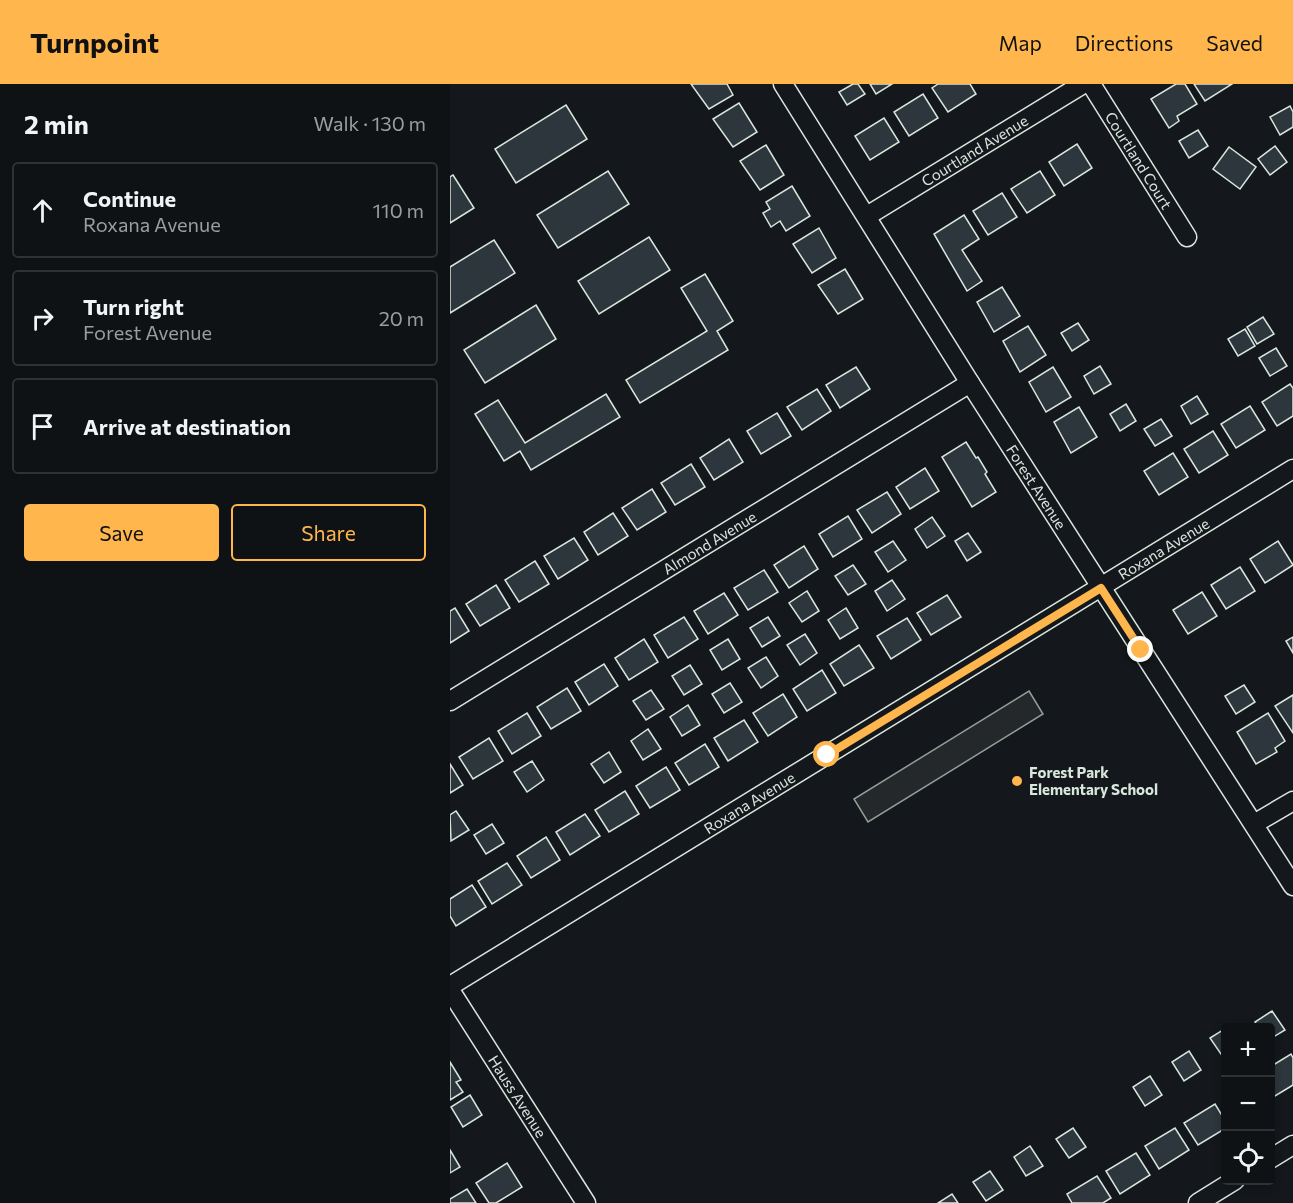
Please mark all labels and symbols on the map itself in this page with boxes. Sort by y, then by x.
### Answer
street label: Courtland Court [1102,108,1176,212]
street label: Courtland Avenue [918,111,1031,190]
street label: Forest Avenue [1003,441,1070,532]
street label: Almond Avenue [659,507,760,578]
street label: Roxana Avenue [1115,514,1212,583]
route end [1127,636,1153,662]
route start [813,741,839,767]
place label: Forest Park Elementary School [1029,763,1158,798]
street label: Roxana Avenue [700,768,798,837]
marker: Forest Park Elementary School [1010,774,1024,788]
street label: Hauss Avenue [485,1052,551,1141]

